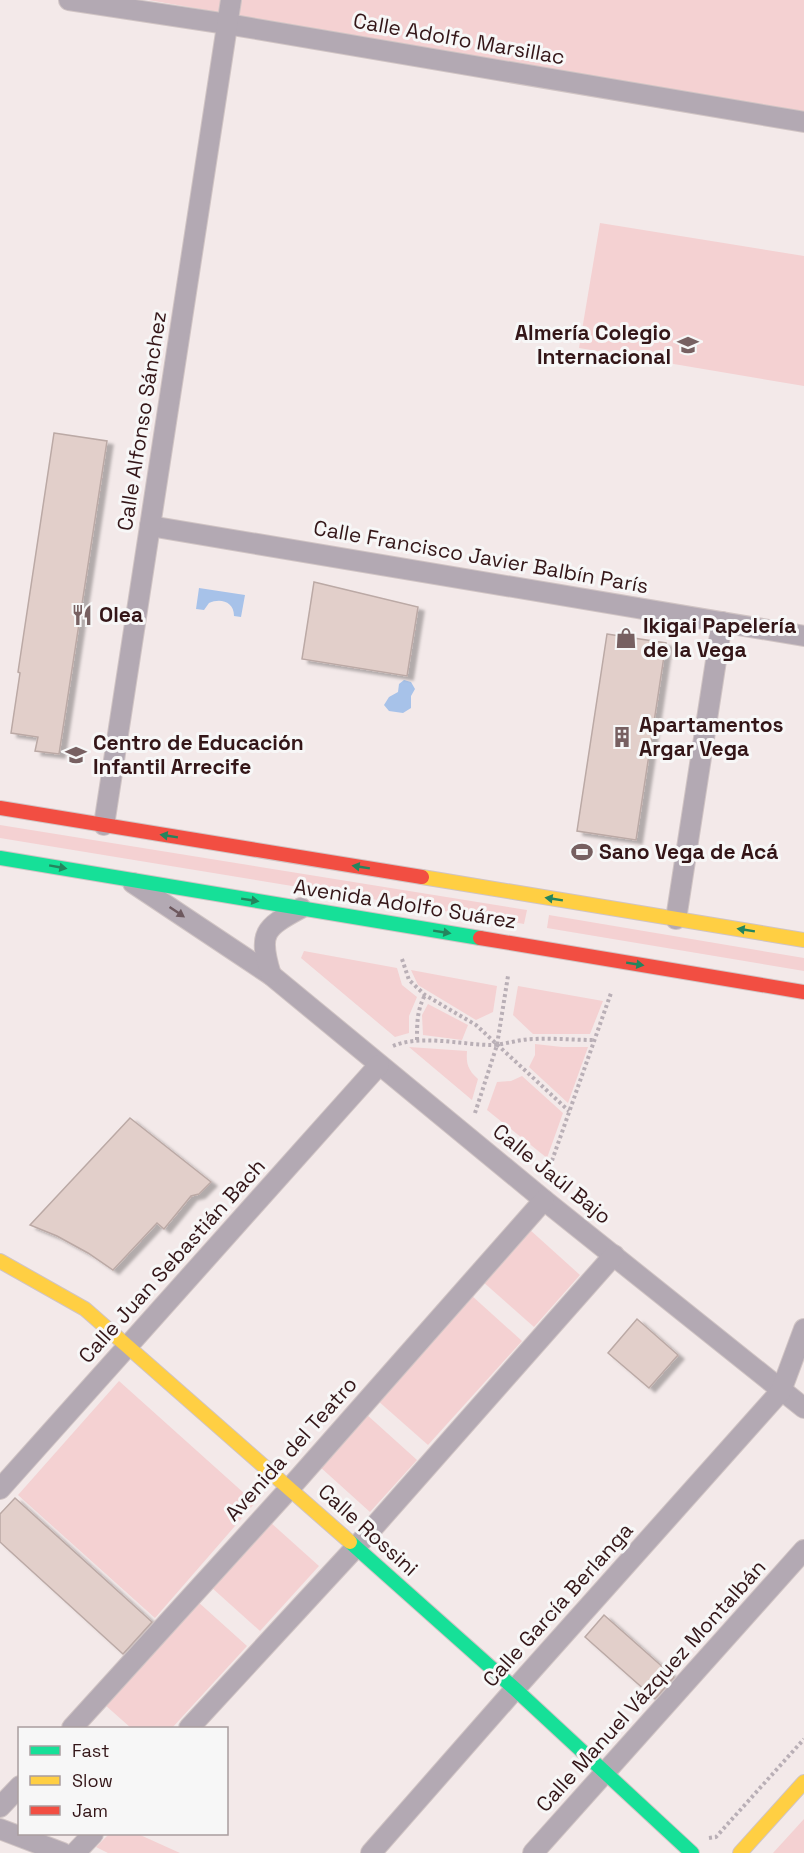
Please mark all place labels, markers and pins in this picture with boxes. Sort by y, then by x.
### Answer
place label: Almería Colegio Internacional [515,319,671,370]
school or university icon: Almería Colegio Internacional [676,333,700,357]
place label: Olea [99,601,143,628]
restaurant icon: Olea [70,603,94,627]
place label: Ikigai Papelería de la Vega [643,612,796,663]
shop icon: Ikigai Papelería de la Vega [614,626,638,650]
place label: Apartamentos Argar Vega [639,711,784,762]
building icon: Apartamentos Argar Vega [610,725,634,749]
place label: Centro de Educación Infantil Arrecife [93,729,304,780]
school or university icon: Centro de Educación Infantil Arrecife [64,743,88,767]
place label: Sano Vega de Acá [599,838,778,865]
sports icon: Sano Vega de Acá [570,840,594,864]

